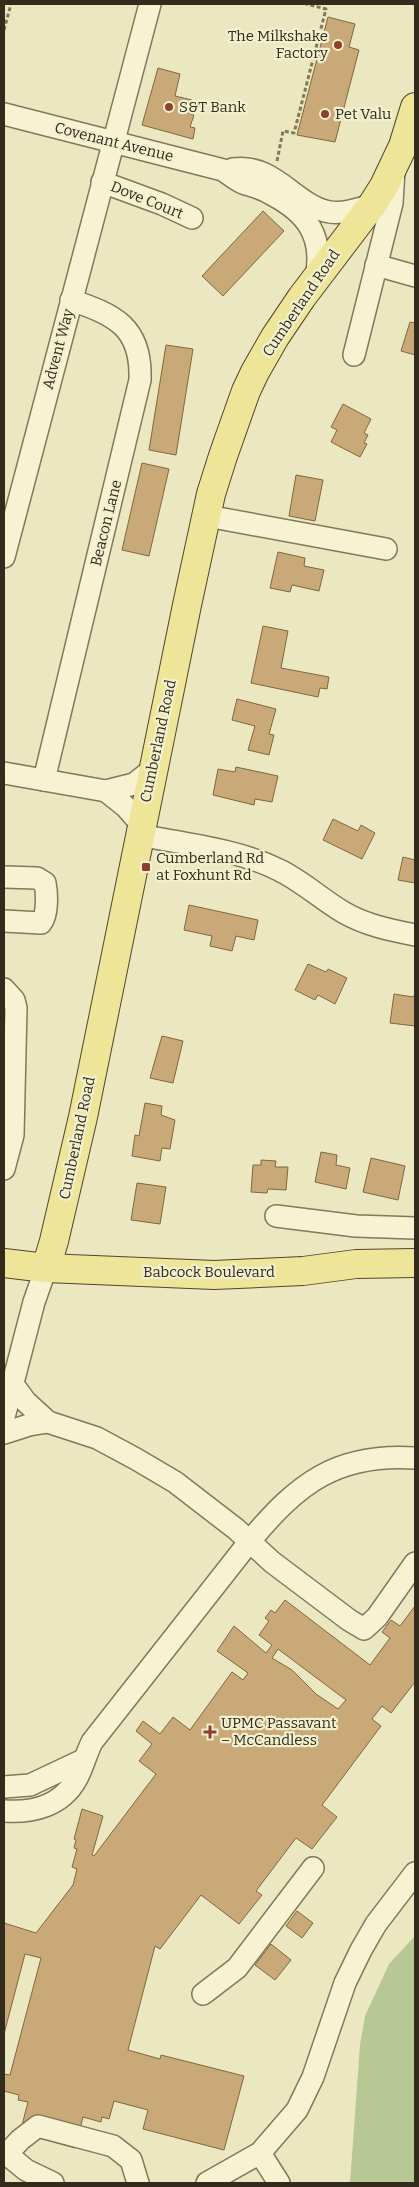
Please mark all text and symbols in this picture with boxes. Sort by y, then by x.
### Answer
place label: The Milkshake Factory [228,27,328,62]
marker: The Milkshake Factory [332,39,344,51]
place label: S&T Bank [179,98,246,116]
marker: S&T Bank [163,101,175,113]
place label: Pet Valu [335,105,391,123]
marker: Pet Valu [319,108,331,120]
street label: Covenant Avenue [53,119,175,165]
street label: Dove Court [108,177,187,223]
street label: Cumberland Road [259,246,343,360]
street label: Advent Way [39,307,77,391]
street label: Beacon Lane [87,478,125,568]
street label: Cumberland Road [136,678,180,804]
place label: Cumberland Rd at Foxhunt Rd [156,849,264,884]
marker: Cumberland Rd at Foxhunt Rd [140,861,152,873]
street label: Cumberland Road [55,1075,99,1201]
street label: Babcock Boulevard [143,1263,275,1281]
place label: UPMC Passavant – McCandless [221,1714,337,1749]
marker: UPMC Passavant – McCandless [203,1725,217,1739]

